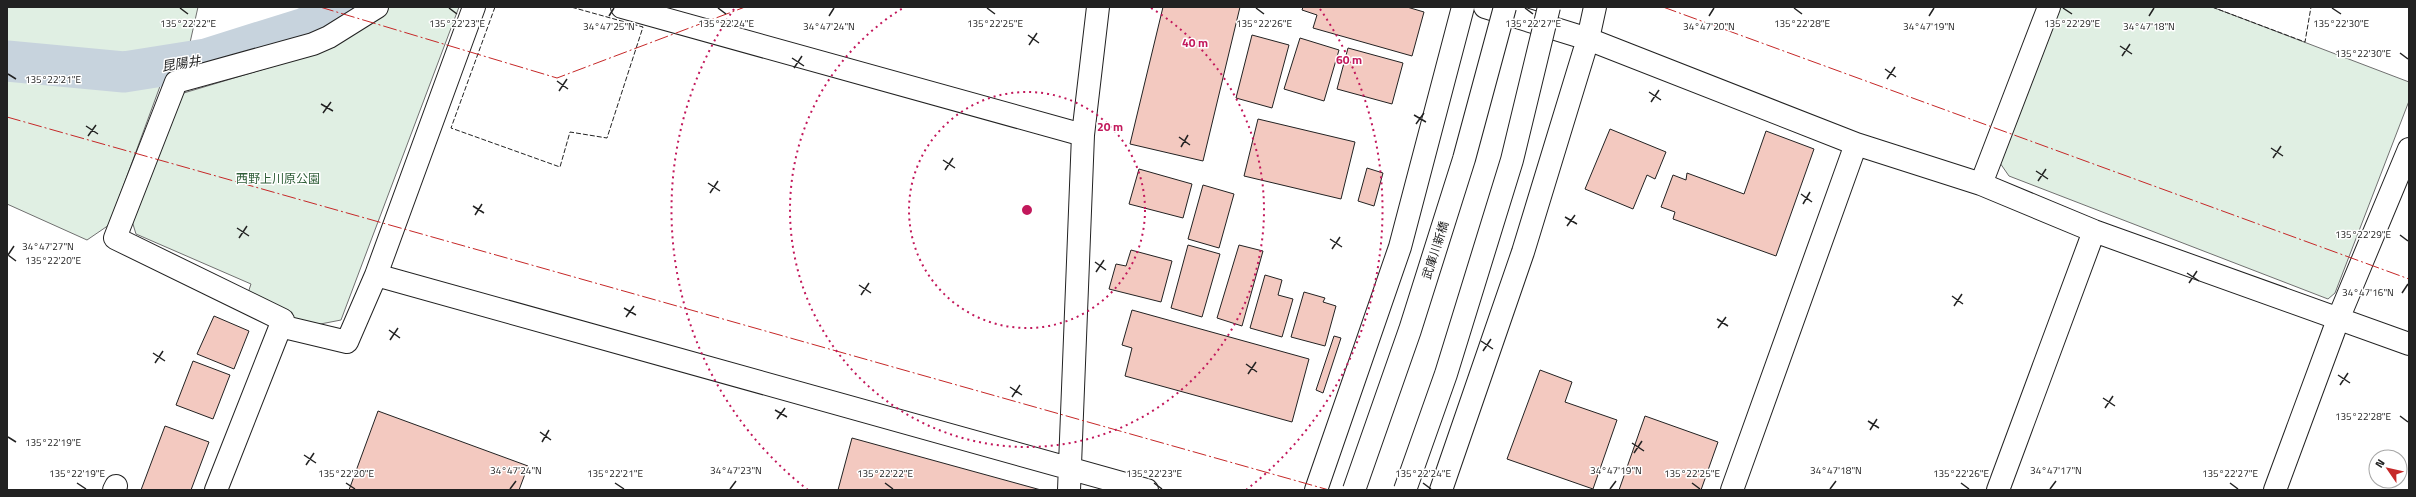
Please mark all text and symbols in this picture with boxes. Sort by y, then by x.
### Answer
text: 135°22'22"E [160,16,217,31]
text: 135°22'23"E [429,16,486,31]
text: 135°22'24"E [698,16,755,31]
text: 135°22'25"E [967,16,1024,31]
text: 135°22'26"E [1236,16,1293,31]
text: 135°22'27"E [1505,16,1562,31]
text: 135°22'28"E [1774,16,1831,31]
text: 135°22'29"E [2044,16,2101,31]
text: 135°22'30"E [2313,16,2370,31]
text: 34°47'25"N [583,19,635,34]
text: 34°47'24"N [803,19,855,34]
text: 34°47'20"N [1683,19,1735,34]
text: 34°47'19"N [1903,19,1955,34]
text: 34°47'18"N [2123,19,2175,34]
text: 40 m [1182,33,1208,52]
text: 135°22'30"E [2335,46,2392,61]
water label: 昆陽井 [160,50,203,76]
text: 60 m [1336,50,1362,69]
text: 135°22'21"E [25,72,82,87]
text: 20 m [1097,117,1123,136]
park label: 西野上川原公園 [236,169,320,188]
centre of rings [1020,203,1034,217]
street label: 武庫川新橋 [1417,219,1453,281]
text: 135°22'29"E [2335,227,2392,242]
text: 34°47'27"N [22,239,74,254]
text: 135°22'20"E [25,253,82,268]
text: 34°47'16"N [2342,285,2394,300]
text: 135°22'28"E [2335,409,2392,424]
text: 135°22'19"E [25,435,82,450]
north arrow [2368,449,2408,489]
text: N [2371,456,2388,471]
text: 34°47'24"N [490,463,542,478]
text: 34°47'23"N [710,463,762,478]
text: 34°47'19"N [1590,463,1642,478]
text: 34°47'18"N [1810,463,1862,478]
text: 34°47'17"N [2030,463,2082,478]
text: 135°22'19"E [49,466,106,481]
text: 135°22'20"E [318,466,375,481]
text: 135°22'21"E [587,466,644,481]
text: 135°22'22"E [857,466,914,481]
text: 135°22'23"E [1126,466,1183,481]
text: 135°22'24"E [1395,466,1452,481]
text: 135°22'25"E [1664,466,1721,481]
text: 135°22'26"E [1933,466,1990,481]
text: 135°22'27"E [2202,466,2259,481]

